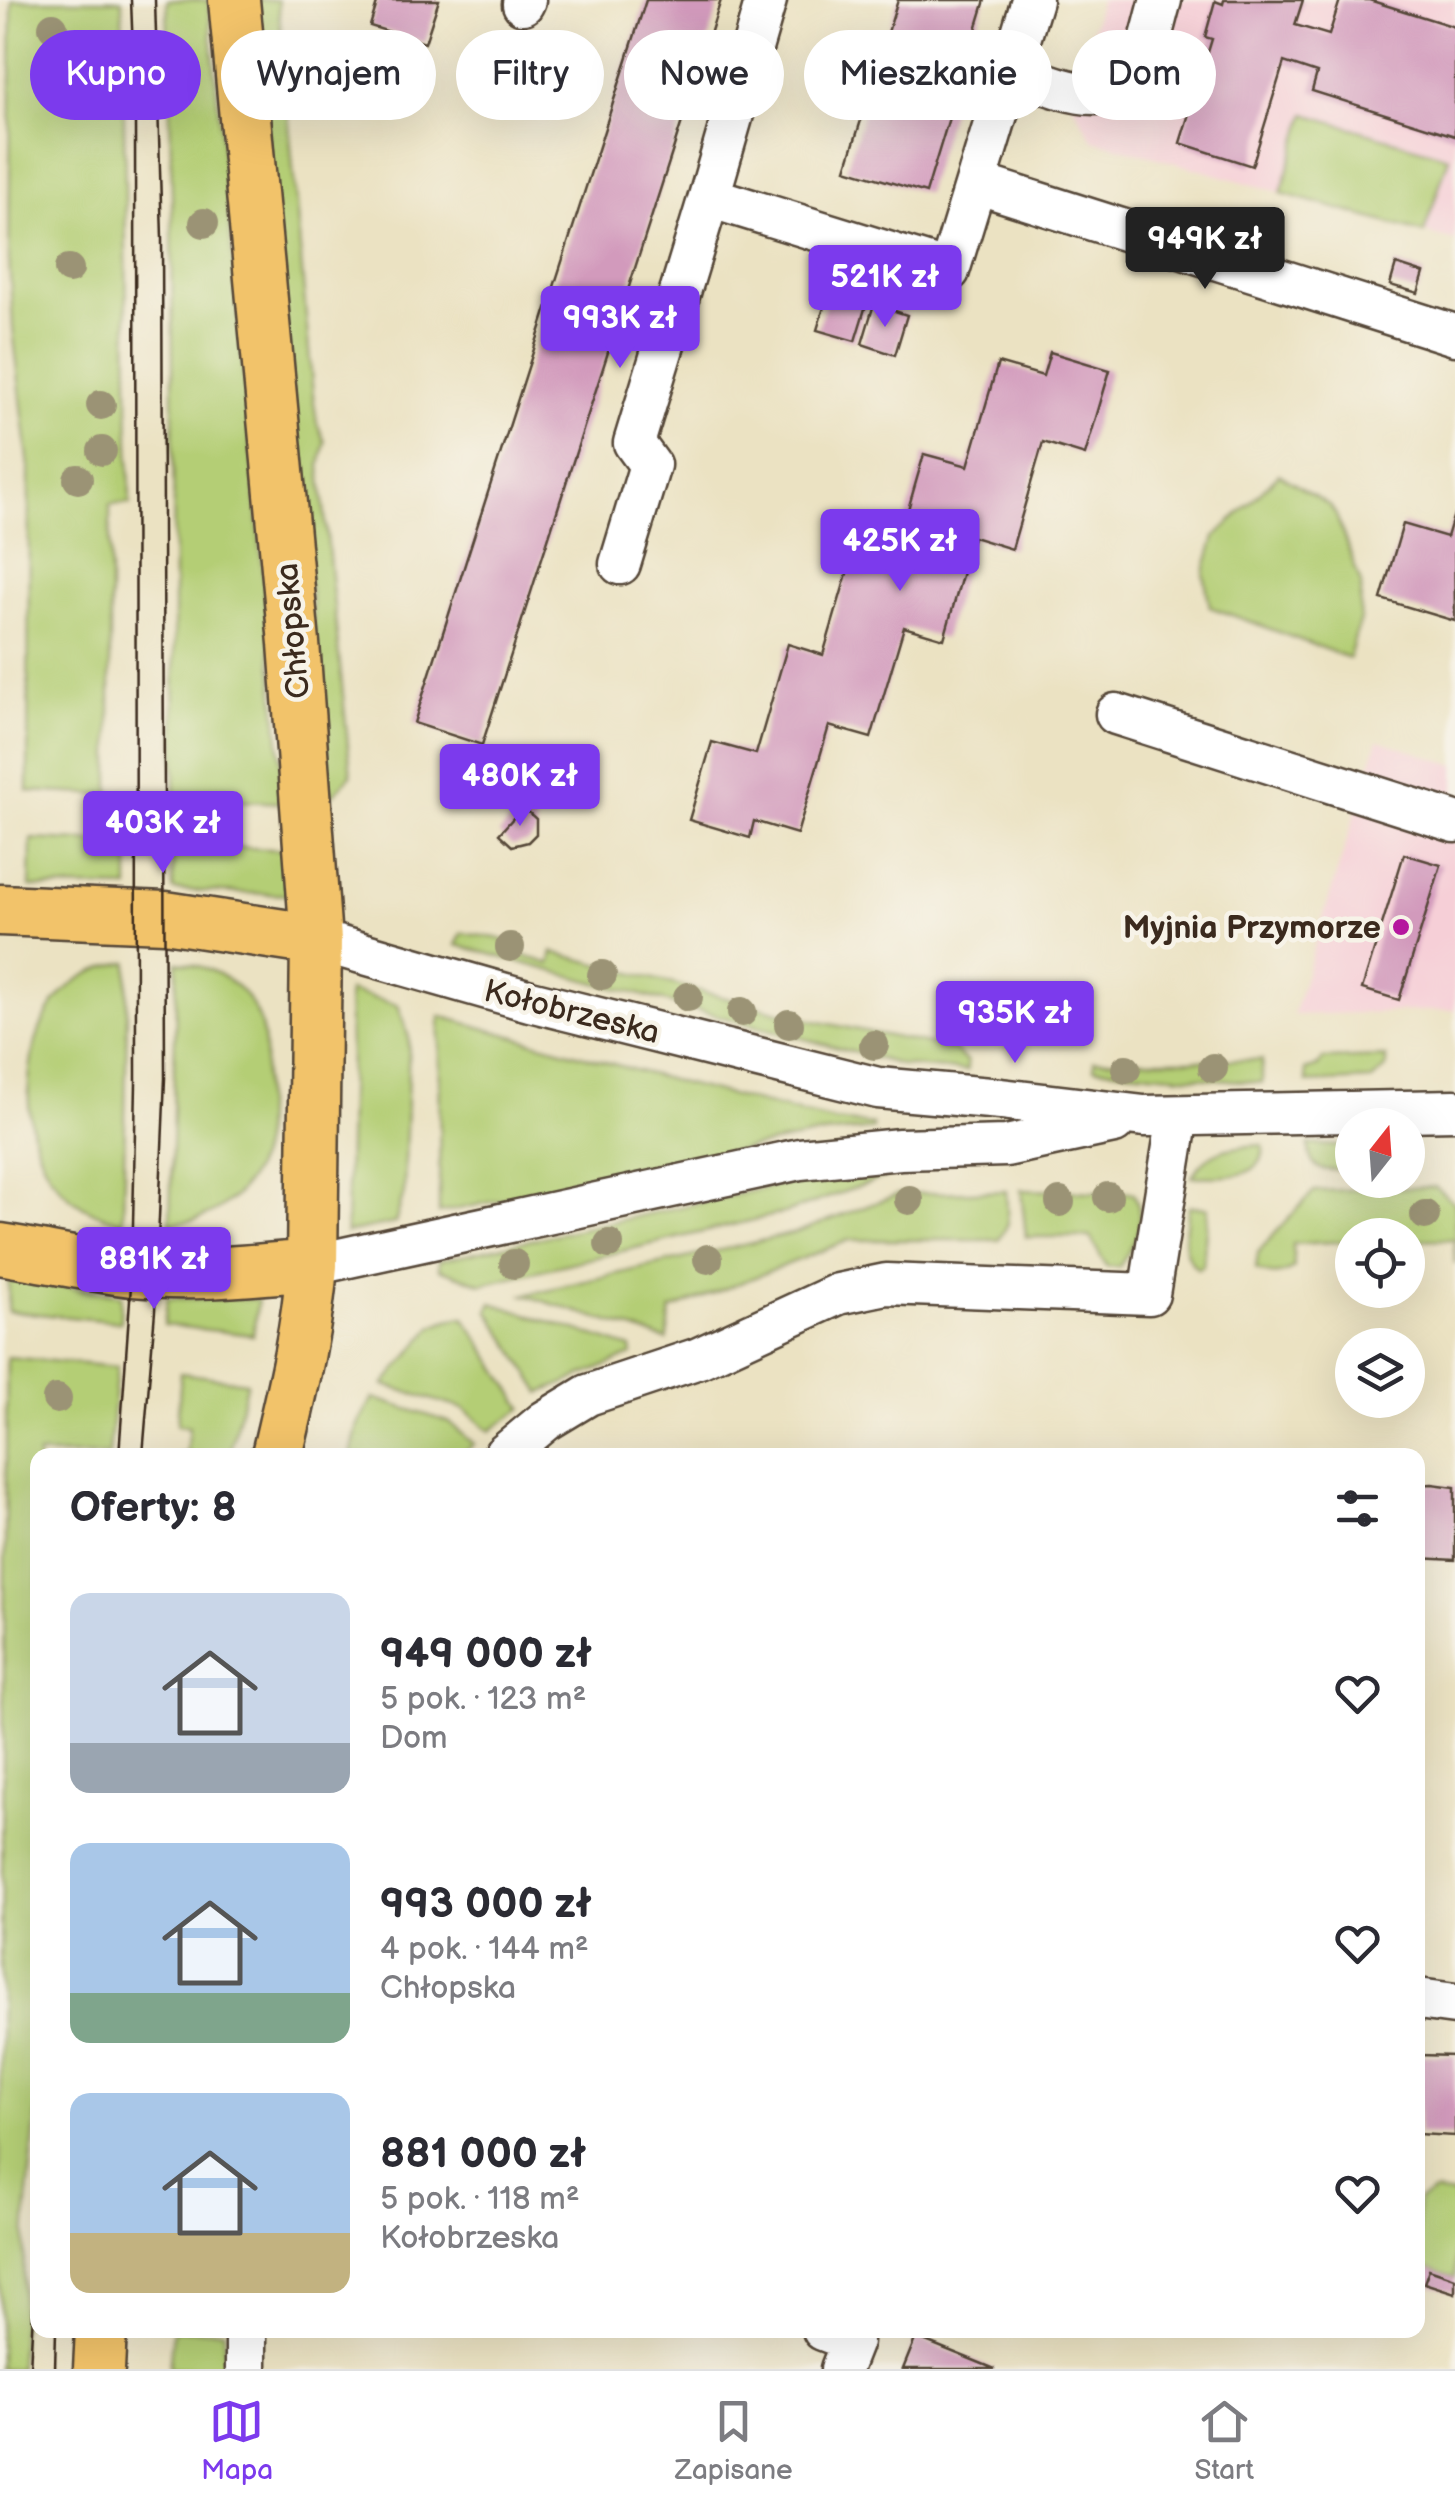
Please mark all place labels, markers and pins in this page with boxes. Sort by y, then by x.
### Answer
pin: 949K zł [1113,207,1297,292]
pin: 521K zł [793,245,977,330]
pin: 993K zł [528,286,712,371]
pin: 425K zł [808,509,992,594]
pin: 480K zł [428,744,612,829]
pin: 403K zł [71,791,255,876]
place label: Myjnia Przymorze [1123,909,1381,948]
marker: Myjnia Przymorze [1390,916,1412,938]
pin: 935K zł [923,981,1107,1066]
pin: 881K zł [62,1227,246,1312]

